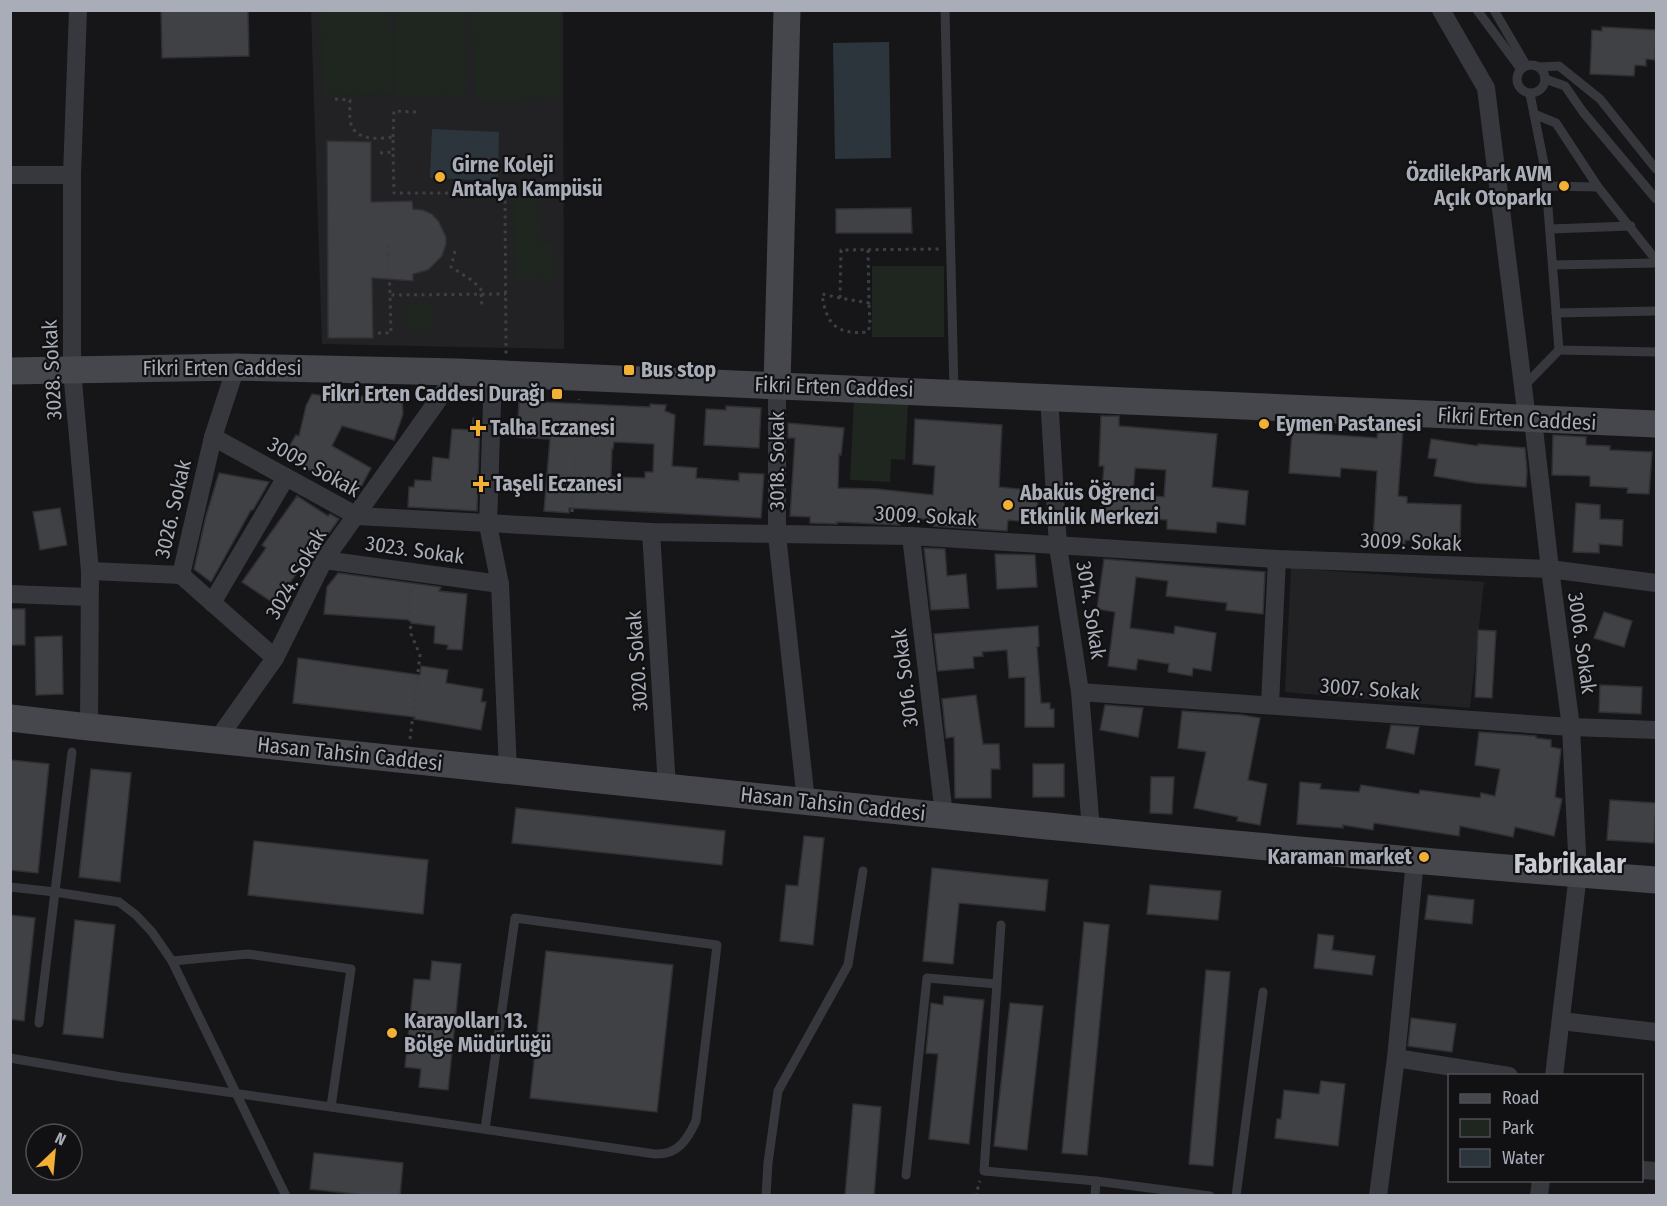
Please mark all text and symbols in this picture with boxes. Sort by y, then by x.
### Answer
place label: Girne Koleji Antalya Kampüsü [451,152,603,202]
place label: ÖzdilekPark AVM Açık Otoparkı [1406,160,1552,211]
marker: Girne Koleji Antalya Kampüsü [433,170,447,184]
marker: ÖzdilekPark AVM Açık Otoparkı [1557,179,1571,193]
street label: 3028. Sokak [36,319,68,421]
street label: Fikri Erten Caddesi [143,355,301,381]
place label: Bus stop [641,357,716,383]
marker: Bus stop [622,363,636,377]
street label: Fikri Erten Caddesi [754,371,914,403]
place label: Fikri Erten Caddesi Durağı [322,381,545,407]
marker: Fikri Erten Caddesi Durağı [550,387,564,401]
street label: Fikri Erten Caddesi [1437,402,1597,436]
street label: 3018. Sokak [764,411,790,510]
place label: Eymen Pastanesi [1276,411,1421,437]
place label: Talha Eczanesi [490,415,615,441]
marker: Eymen Pastanesi [1257,417,1271,431]
marker: Talha Eczanesi [471,421,485,435]
street label: 3009. Sokak [263,431,365,503]
street label: 3026. Sokak [149,457,197,561]
place label: Taşeli Eczanesi [493,471,622,497]
marker: Taşeli Eczanesi [474,477,488,491]
place label: Abaküs Öğrenci Etkinlik Merkezi [1019,479,1159,530]
marker: Abaküs Öğrenci Etkinlik Merkezi [1001,498,1015,512]
street label: 3009. Sokak [874,500,978,532]
street label: 3024. Sokak [260,524,332,624]
street label: 3009. Sokak [1360,527,1463,557]
street label: 3023. Sokak [364,530,466,570]
street label: 3014. Sokak [1070,559,1112,661]
street label: 3006. Sokak [1562,591,1602,696]
street label: 3020. Sokak [621,610,653,712]
street label: 3016. Sokak [886,627,924,729]
street label: 3007. Sokak [1319,673,1421,705]
street label: Hasan Tahsin Caddesi [256,731,444,777]
street label: Hasan Tahsin Caddesi [739,781,927,827]
place label: Karaman market [1268,844,1413,870]
district label: Fabrikalar [1514,848,1626,880]
marker: Karaman market [1417,850,1431,864]
place label: Karayolları 13. Bölge Müdürlüğü [404,1008,551,1058]
marker: Karayolları 13. Bölge Müdürlüğü [385,1026,399,1040]
legend [1448,1074,1643,1182]
text: Road [1502,1087,1539,1109]
text: Park [1502,1117,1535,1139]
north arrow [24,1122,84,1182]
text: N [52,1128,69,1150]
text: Water [1502,1147,1545,1169]

